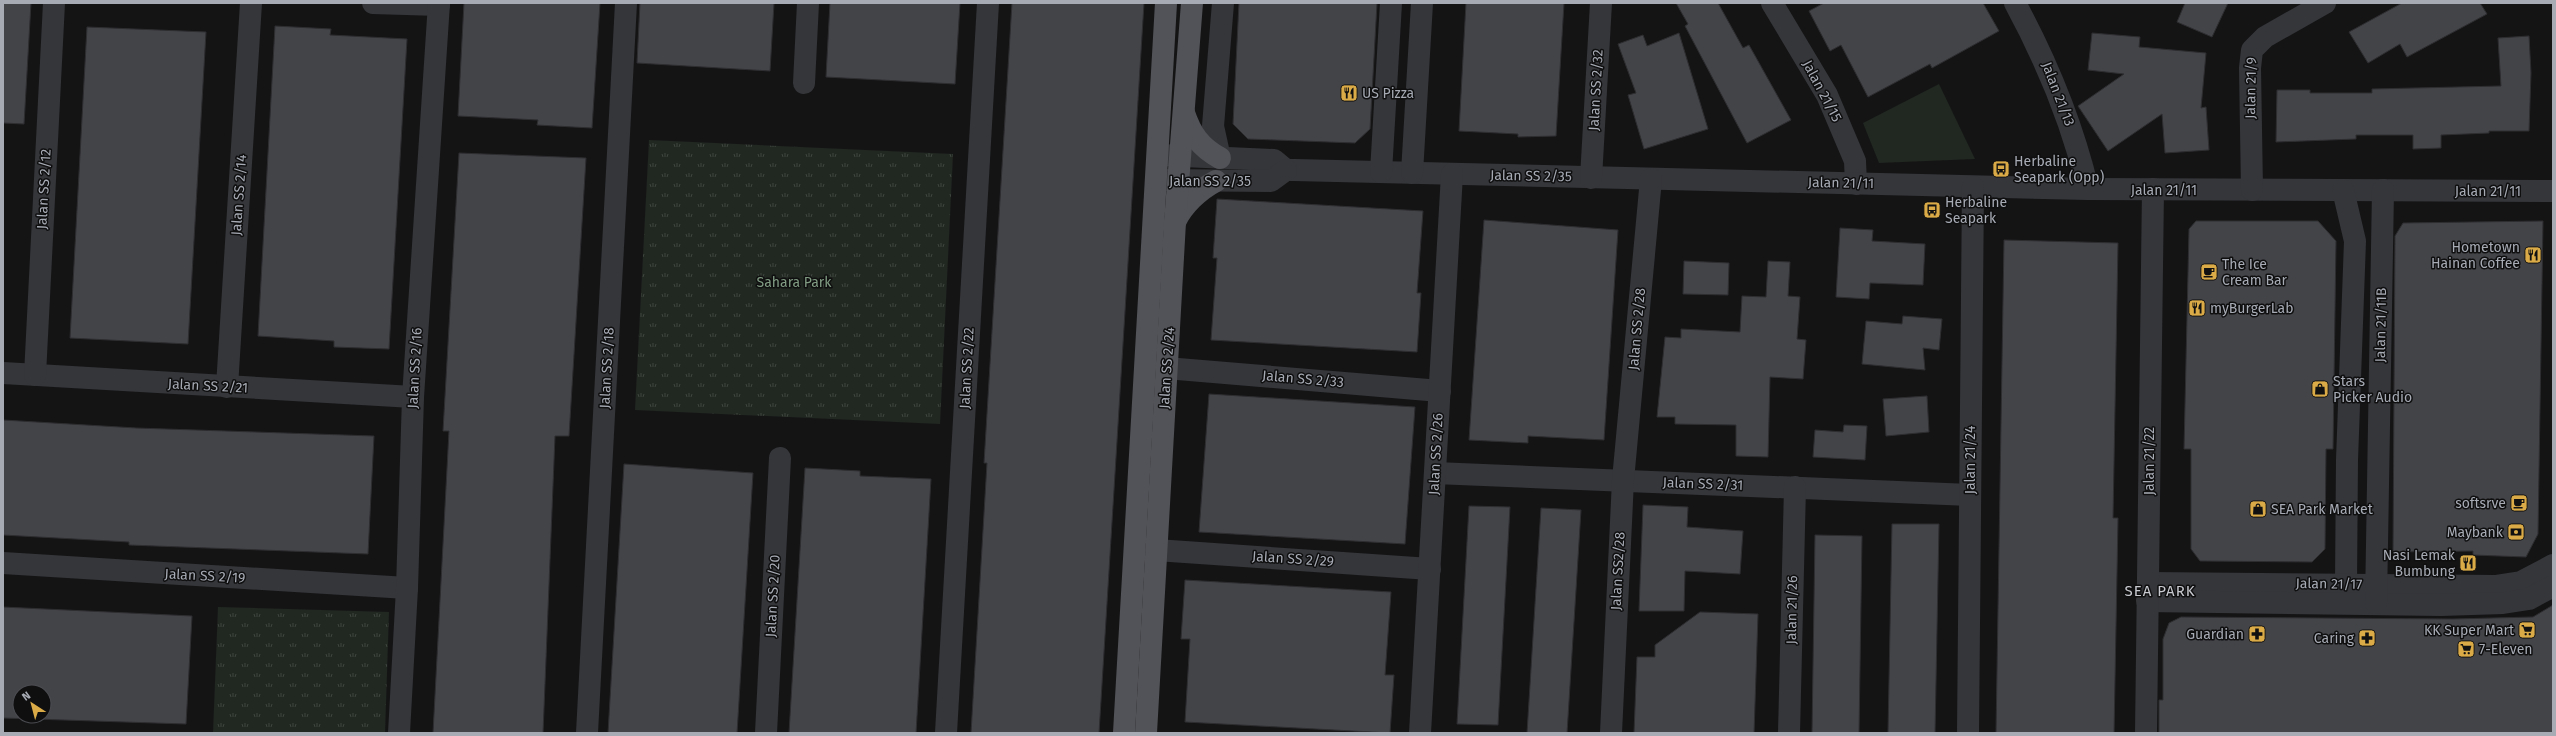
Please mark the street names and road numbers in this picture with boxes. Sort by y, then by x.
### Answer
street label: Jalan SS 2/32 [1585,49,1607,131]
street label: Jalan 21/15 [1799,57,1845,125]
street label: Jalan 21/9 [2242,57,2260,119]
street label: Jalan 21/13 [2038,59,2078,129]
street label: Jalan SS 2/12 [33,148,55,230]
street label: Jalan SS 2/14 [228,153,250,236]
street label: Jalan SS 2/35 [1490,167,1572,185]
street label: Jalan SS 2/35 [1169,173,1251,190]
street label: Jalan 21/11 [1808,174,1874,192]
street label: Jalan 21/11 [2131,182,2197,199]
street label: Jalan 21/11 [2455,183,2521,200]
street label: Jalan SS 2/28 [1625,287,1649,371]
street label: Jalan 21/11B [2372,287,2390,363]
street label: Jalan SS 2/24 [1156,326,1178,409]
street label: Jalan SS 2/16 [404,327,426,409]
street label: Jalan SS 2/18 [596,327,618,409]
street label: Jalan SS 2/22 [956,327,978,409]
street label: Jalan SS 2/33 [1261,367,1345,391]
street label: Jalan SS 2/21 [167,375,249,397]
street label: Jalan SS 2/26 [1425,413,1447,495]
street label: Jalan 21/24 [1962,425,1979,494]
street label: Jalan 21/22 [2141,427,2158,495]
street label: Jalan SS 2/31 [1662,474,1744,494]
street label: Jalan SS2/28 [1607,531,1629,611]
street label: Jalan SS 2/29 [1252,548,1334,570]
street label: Jalan SS 2/20 [762,554,784,638]
street label: Jalan SS 2/19 [164,565,246,587]
street label: Jalan 21/26 [1783,575,1801,645]
street label: Jalan 21/17 [2296,575,2362,593]

